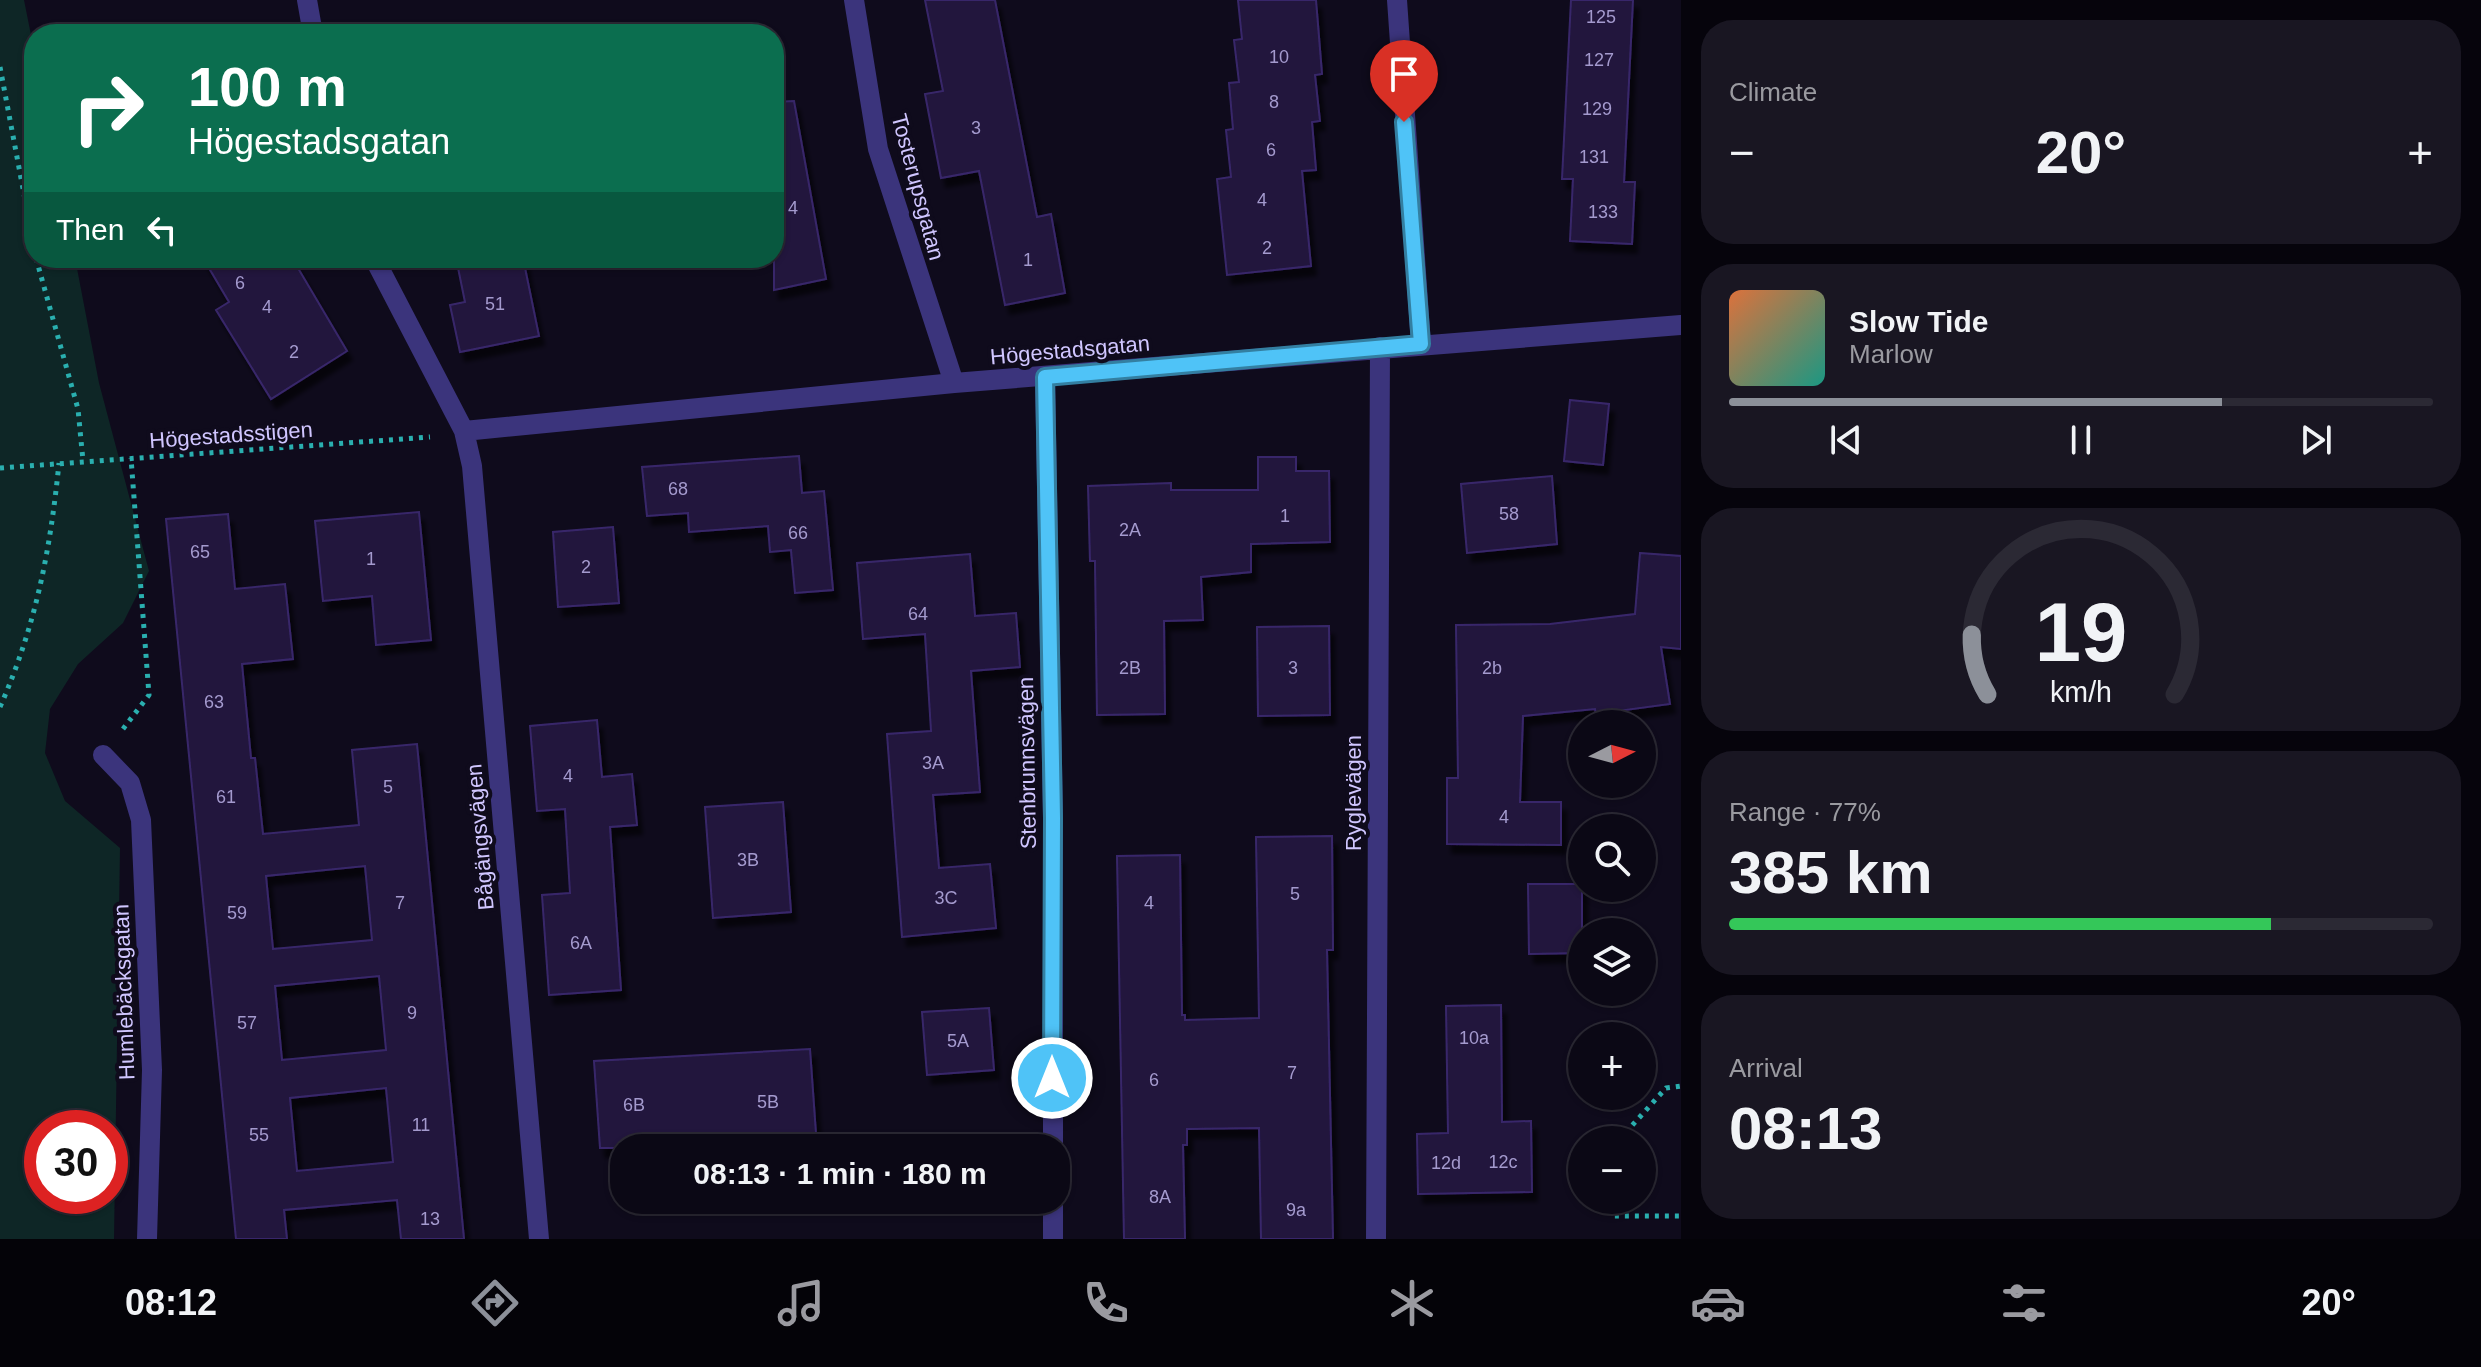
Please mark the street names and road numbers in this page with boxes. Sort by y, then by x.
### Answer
street label: Tosterupsgatan [886,111,950,263]
street label: Högestadsgatan [989,331,1151,369]
street label: Högestadsstigen [148,417,314,453]
street label: Stenbrunnsvägen [1013,677,1041,849]
street label: Ryglevägen [1341,735,1366,851]
street label: Bågängsvägen [461,763,499,911]
street label: Humlebäcksgatan [108,904,140,1080]

